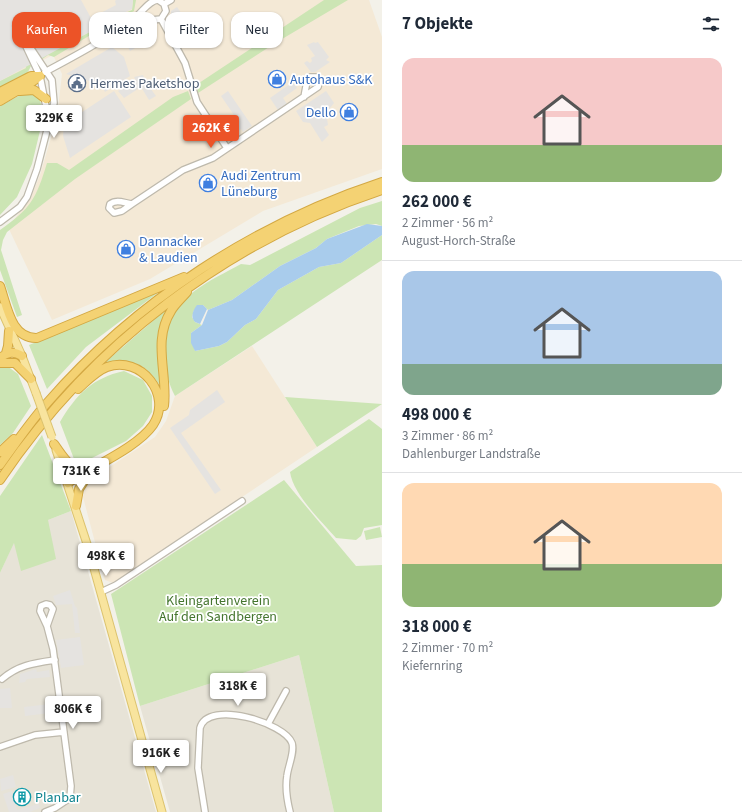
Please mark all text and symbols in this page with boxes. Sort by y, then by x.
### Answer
chip: Kaufen [12,12,81,48]
chip: Mieten [89,12,157,48]
chip: Filter [165,12,223,48]
chip: Neu [231,12,283,48]
text: 7 Objekte [402,12,473,36]
icon: filters [700,13,722,35]
shop icon: Autohaus S&K [267,69,287,89]
place label: Autohaus S&K [290,70,373,90]
public building icon: Hermes Paketshop [67,73,87,93]
place label: Hermes Paketshop [90,74,200,94]
icon: home [526,84,598,156]
shop icon: Dello [339,102,359,122]
place label: Dello [306,103,336,123]
pin: 329K € [21,105,87,139]
text: 329K € [35,109,73,127]
pin: 262K € [178,115,244,149]
text: 262K € [192,119,230,137]
place label: Audi Zentrum Lüneburg [221,166,301,202]
shop icon: Audi Zentrum Lüneburg [198,173,218,193]
text: 262 000 € [402,190,472,214]
text: 2 Zimmer · 56 m² [402,214,493,232]
place label: Dannacker & Laudien [139,232,202,268]
text: August-Horch-Straße [402,232,515,250]
shop icon: Dannacker & Laudien [116,239,136,259]
icon: home [526,297,598,369]
text: 498 000 € [402,403,472,427]
text: 3 Zimmer · 86 m² [402,427,493,445]
text: Dahlenburger Landstraße [402,445,541,463]
pin: 731K € [48,458,114,492]
text: 731K € [62,462,100,480]
icon: home [526,509,598,581]
pin: 498K € [73,543,139,577]
text: 498K € [87,547,125,565]
park label: Kleingartenverein Auf den Sandbergen [159,591,277,627]
text: 318 000 € [402,615,472,639]
text: 2 Zimmer · 70 m² [402,639,493,657]
text: Kiefernring [402,657,462,675]
pin: 318K € [205,673,271,707]
text: 318K € [219,677,257,695]
pin: 806K € [40,696,106,730]
text: 806K € [54,700,92,718]
pin: 916K € [128,740,194,774]
text: 916K € [142,744,180,762]
building icon: Planbar [12,787,32,807]
place label: Planbar [35,788,81,808]

